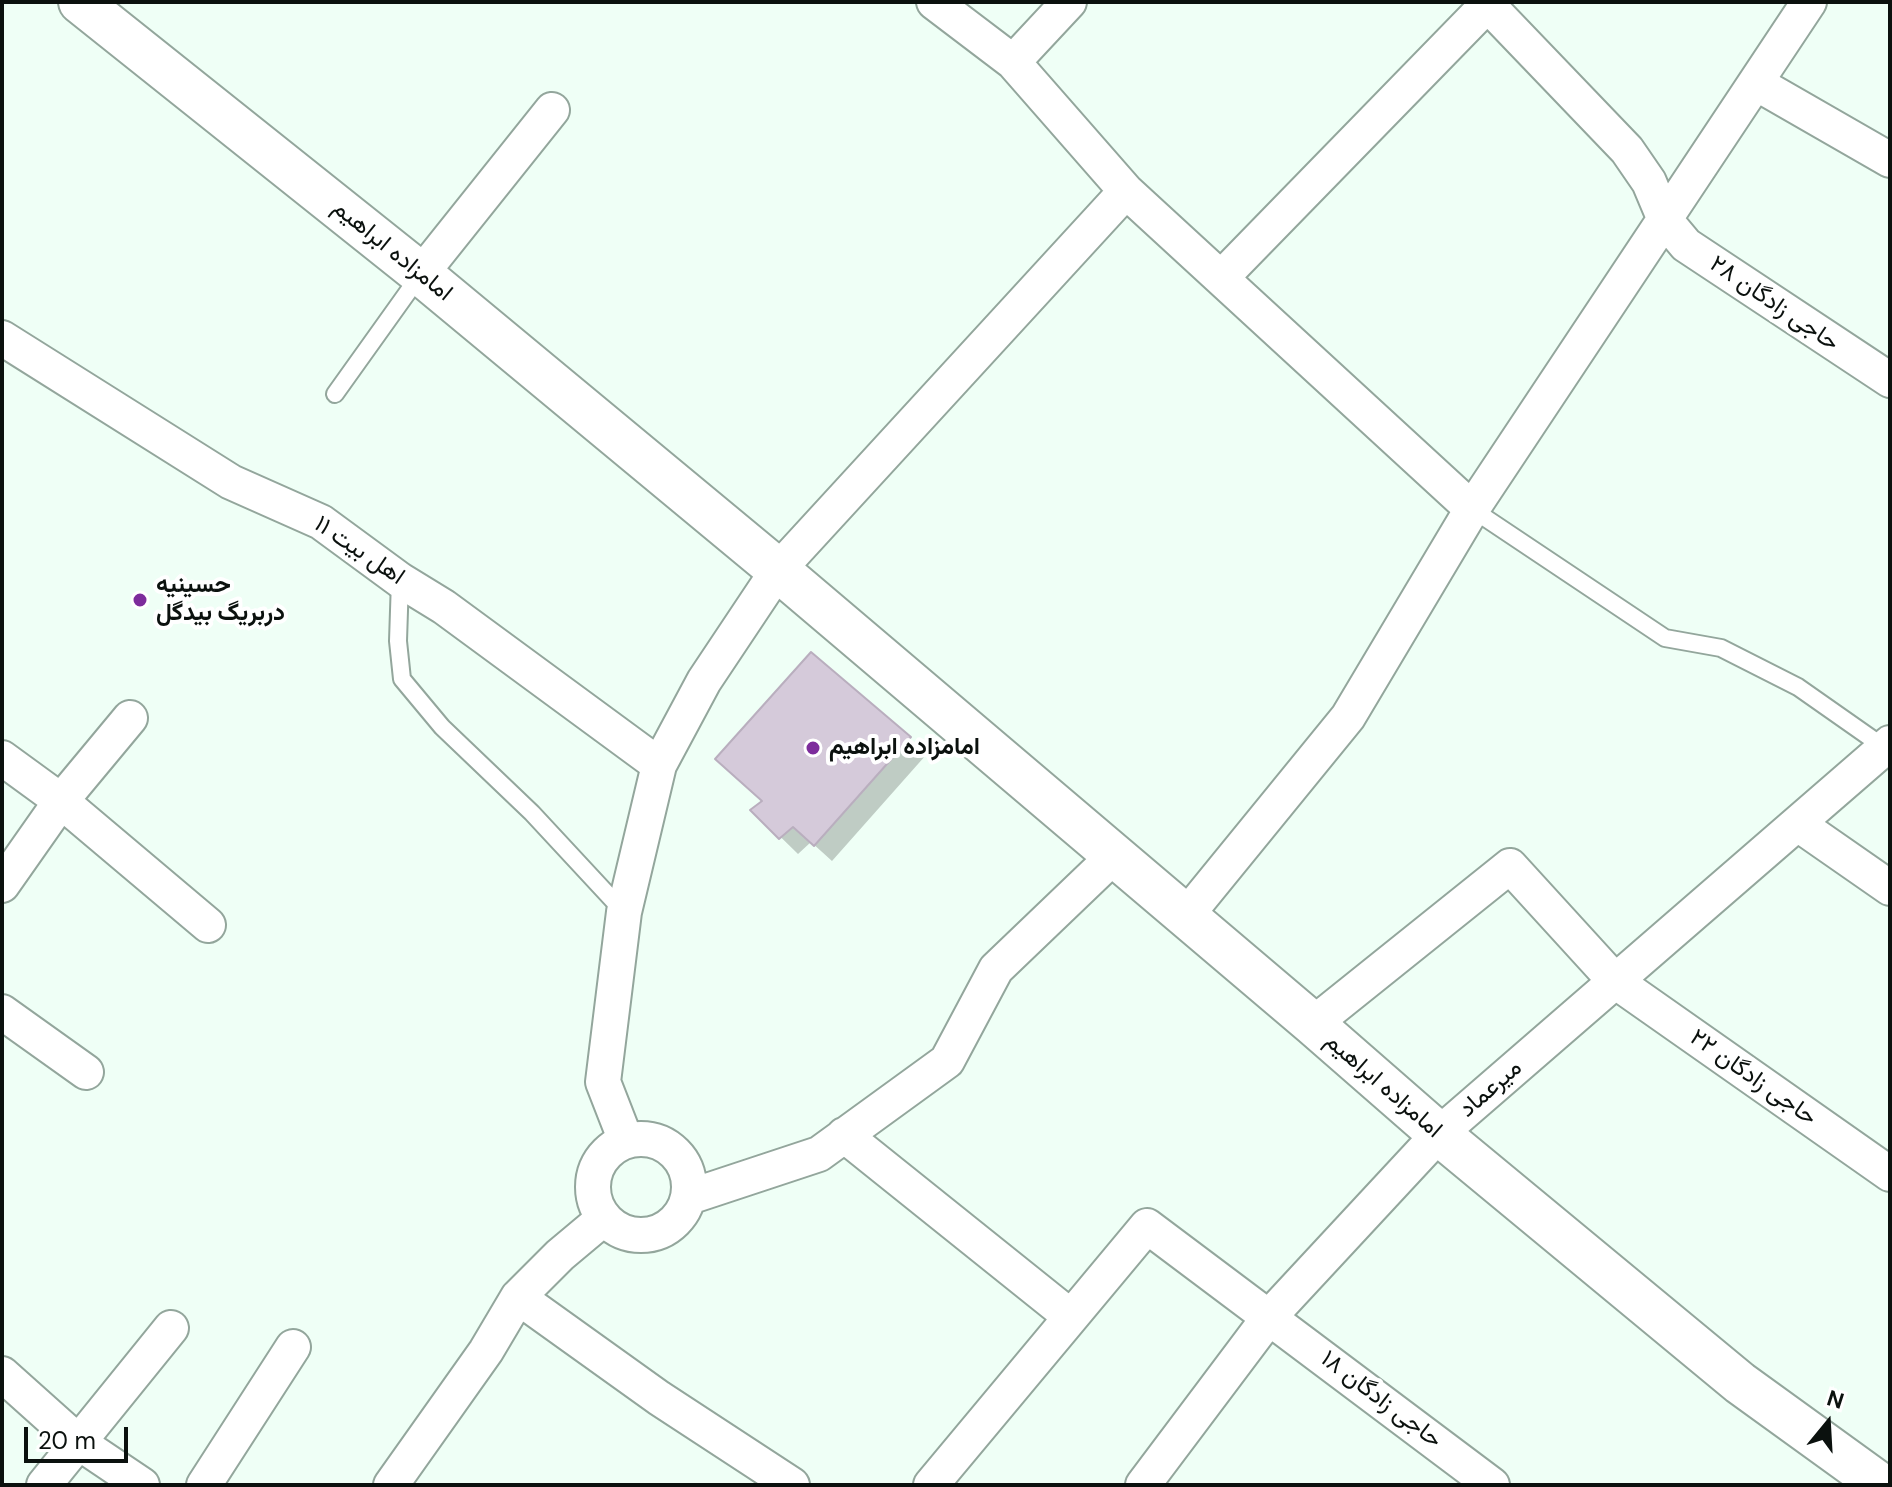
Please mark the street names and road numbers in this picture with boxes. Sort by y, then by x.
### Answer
street label: امامزاده ابراهیم [326,194,458,308]
street label: حاجی زادگان ۲۸ [1704,250,1844,358]
street label: اهل بیت ۱۱ [308,510,410,592]
street label: حاجی زادگان ۲۲ [1684,1024,1822,1132]
street label: امامزاده ابراهیم [1318,1027,1448,1145]
street label: میرعماد [1454,1054,1528,1124]
street label: حاجی زادگان ۱۸ [1315,1345,1447,1455]

